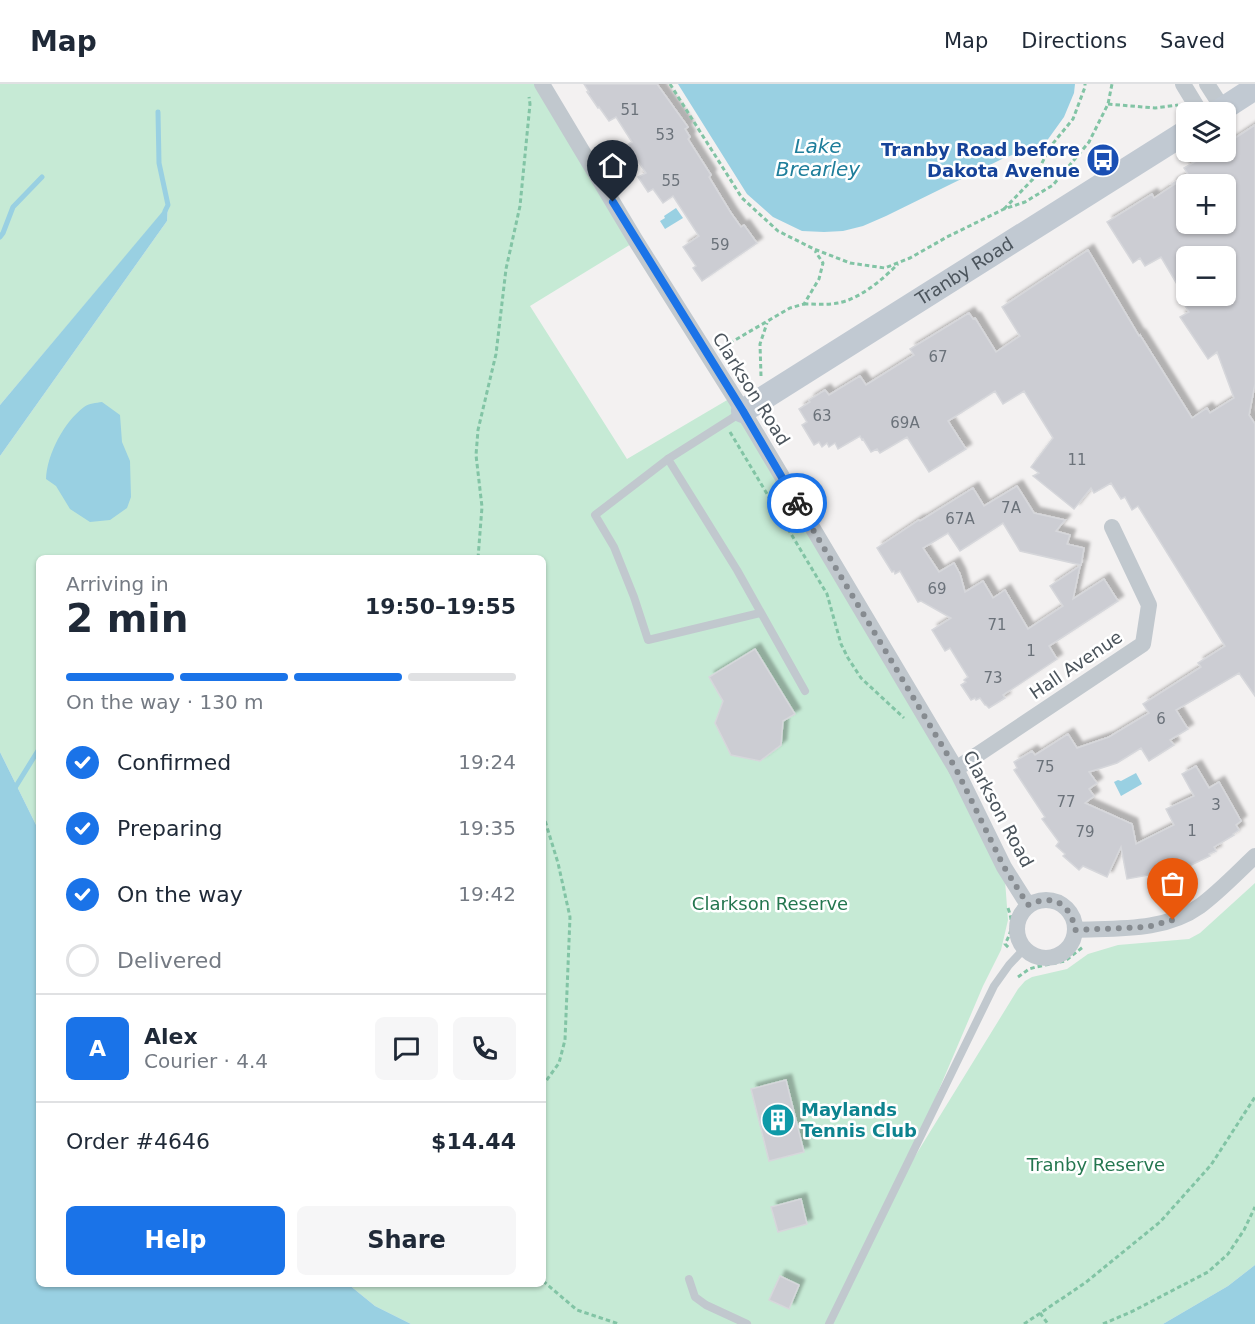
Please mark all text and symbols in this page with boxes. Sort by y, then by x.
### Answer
text: Map [30,25,97,58]
text: Map [944,29,988,53]
text: Directions [1021,29,1127,53]
text: Saved [1160,29,1225,53]
house number: 51 [620,101,640,119]
map controls [1176,102,1236,306]
button: layers [1176,102,1236,162]
house number: 53 [655,126,675,144]
water label: Lake Brearley [776,134,861,181]
place label: Tranby Road before Dakota Avenue [881,139,1080,181]
pin [587,140,638,202]
bus stop icon: Tranby Road before Dakota Avenue [1085,142,1121,178]
icon: home [596,149,629,182]
house number: 55 [661,172,681,190]
button: + [1176,174,1236,234]
street label: Tranby Road [911,232,1017,310]
house number: 59 [710,236,730,254]
button: − [1176,246,1236,306]
street label: Clarkson Road [708,328,795,449]
house number: 67 [928,348,948,366]
house number: 63 [812,407,832,425]
house number: 69A [890,414,920,432]
house number: 11 [1067,451,1087,469]
courier [767,473,827,533]
icon: bike [781,487,814,520]
house number: 7A [1001,499,1022,517]
house number: 67A [945,510,975,528]
text: Arriving in [66,572,169,596]
house number: 69 [927,580,947,598]
text: 19:50–19:55 [365,594,516,619]
text: 2 min [66,596,188,641]
house number: 71 [987,616,1007,634]
street label: Hall Avenue [1025,626,1126,703]
house number: 1 [1026,642,1036,660]
house number: 73 [983,669,1003,687]
text: On the way · 130 m [66,690,264,714]
house number: 6 [1156,710,1166,728]
icon: check [66,746,99,779]
street label: Clarkson Road [959,747,1038,871]
text: Confirmed [117,750,231,775]
text: 19:24 [458,750,516,774]
house number: 75 [1035,758,1055,776]
house number: 77 [1056,793,1076,811]
house number: 3 [1211,796,1221,814]
icon: check [66,812,99,845]
text: Preparing [117,816,223,841]
text: 19:35 [458,816,516,840]
house number: 1 [1187,822,1197,840]
house number: 79 [1075,823,1095,841]
pin [1147,858,1198,920]
icon: bag [1156,867,1189,900]
icon: check [66,878,99,911]
text: On the way [117,882,243,907]
text: 19:42 [458,882,516,906]
park label: Clarkson Reserve [692,893,848,914]
text: Delivered [117,948,222,973]
button: chat [375,1017,438,1080]
button: phone [453,1017,516,1080]
text: Alex [144,1024,198,1049]
text: A [89,1036,106,1061]
text: Courier · 4.4 [144,1049,268,1073]
place label: Maylands Tennis Club [801,1099,917,1141]
building icon: Maylands Tennis Club [760,1102,796,1138]
text: Order #4646 [66,1129,210,1154]
text: $14.44 [431,1129,516,1154]
park label: Tranby Reserve [1026,1154,1165,1175]
button: Help [66,1206,285,1275]
button: Share [297,1206,516,1275]

